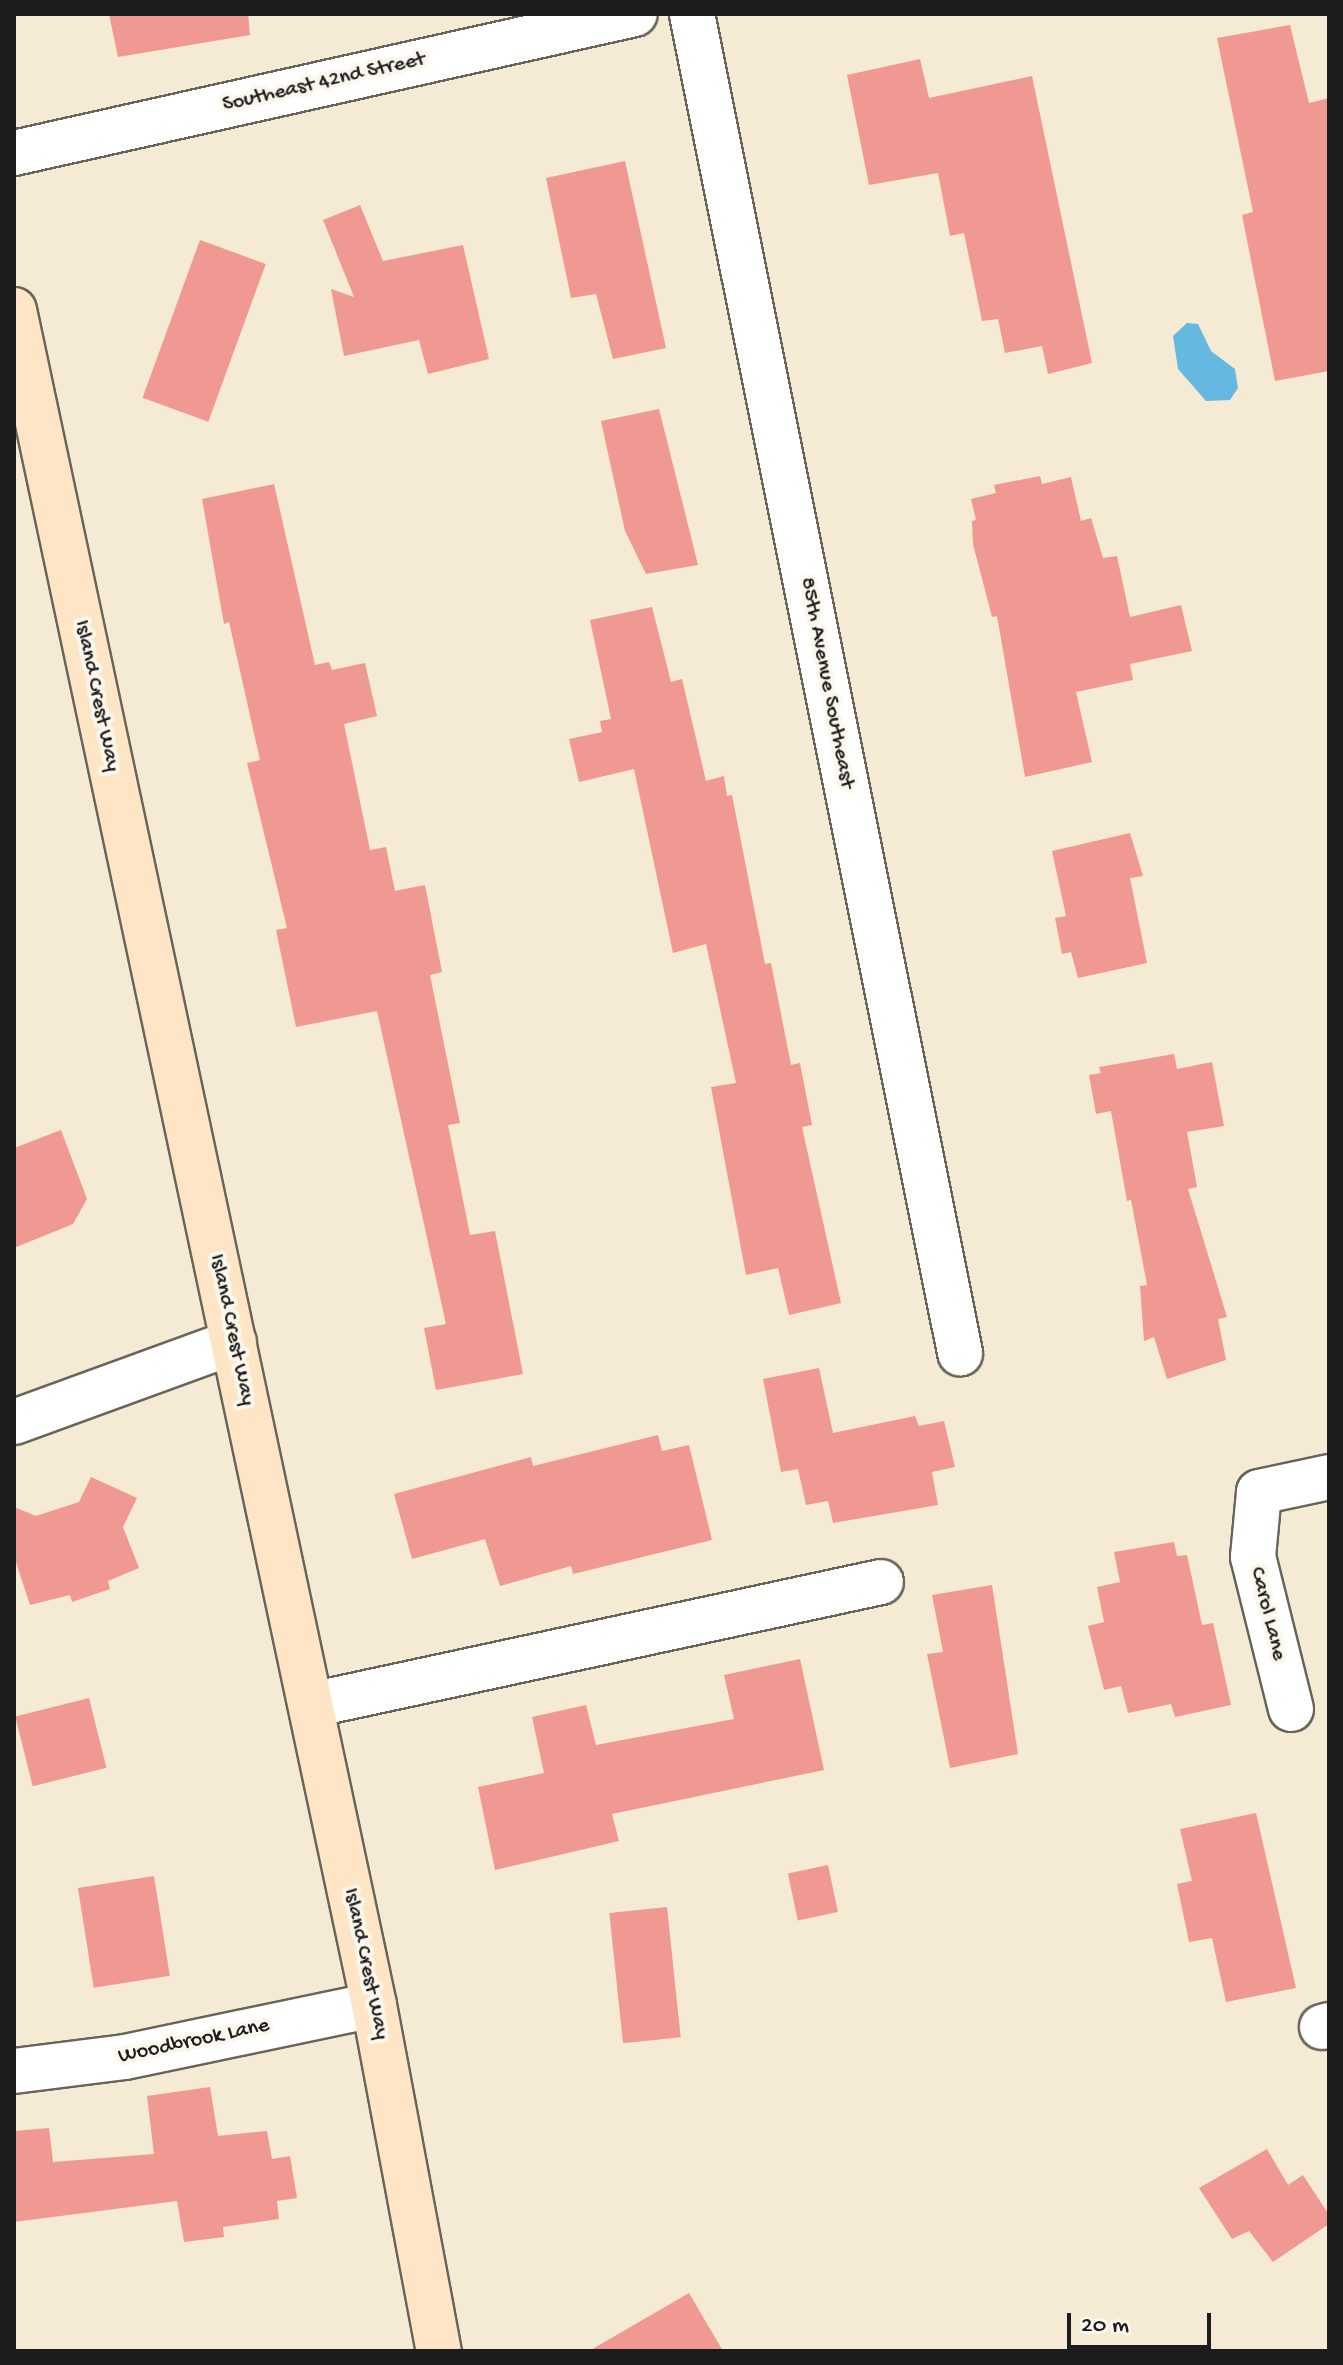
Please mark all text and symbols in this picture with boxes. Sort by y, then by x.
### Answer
street label: Southeast 42nd Street [220,47,428,119]
street label: 85th Avenue Southeast [793,575,859,791]
street label: Island Crest Way [67,618,125,774]
street label: Island Crest Way [202,1252,260,1408]
street label: Carol Lane [1243,1564,1291,1664]
street label: Island Crest Way [336,1886,394,2042]
street label: Woodbrook Lane [116,2013,272,2071]
scale bar [1071,2297,1215,2347]
text: 20 m [1081,2312,1129,2341]

